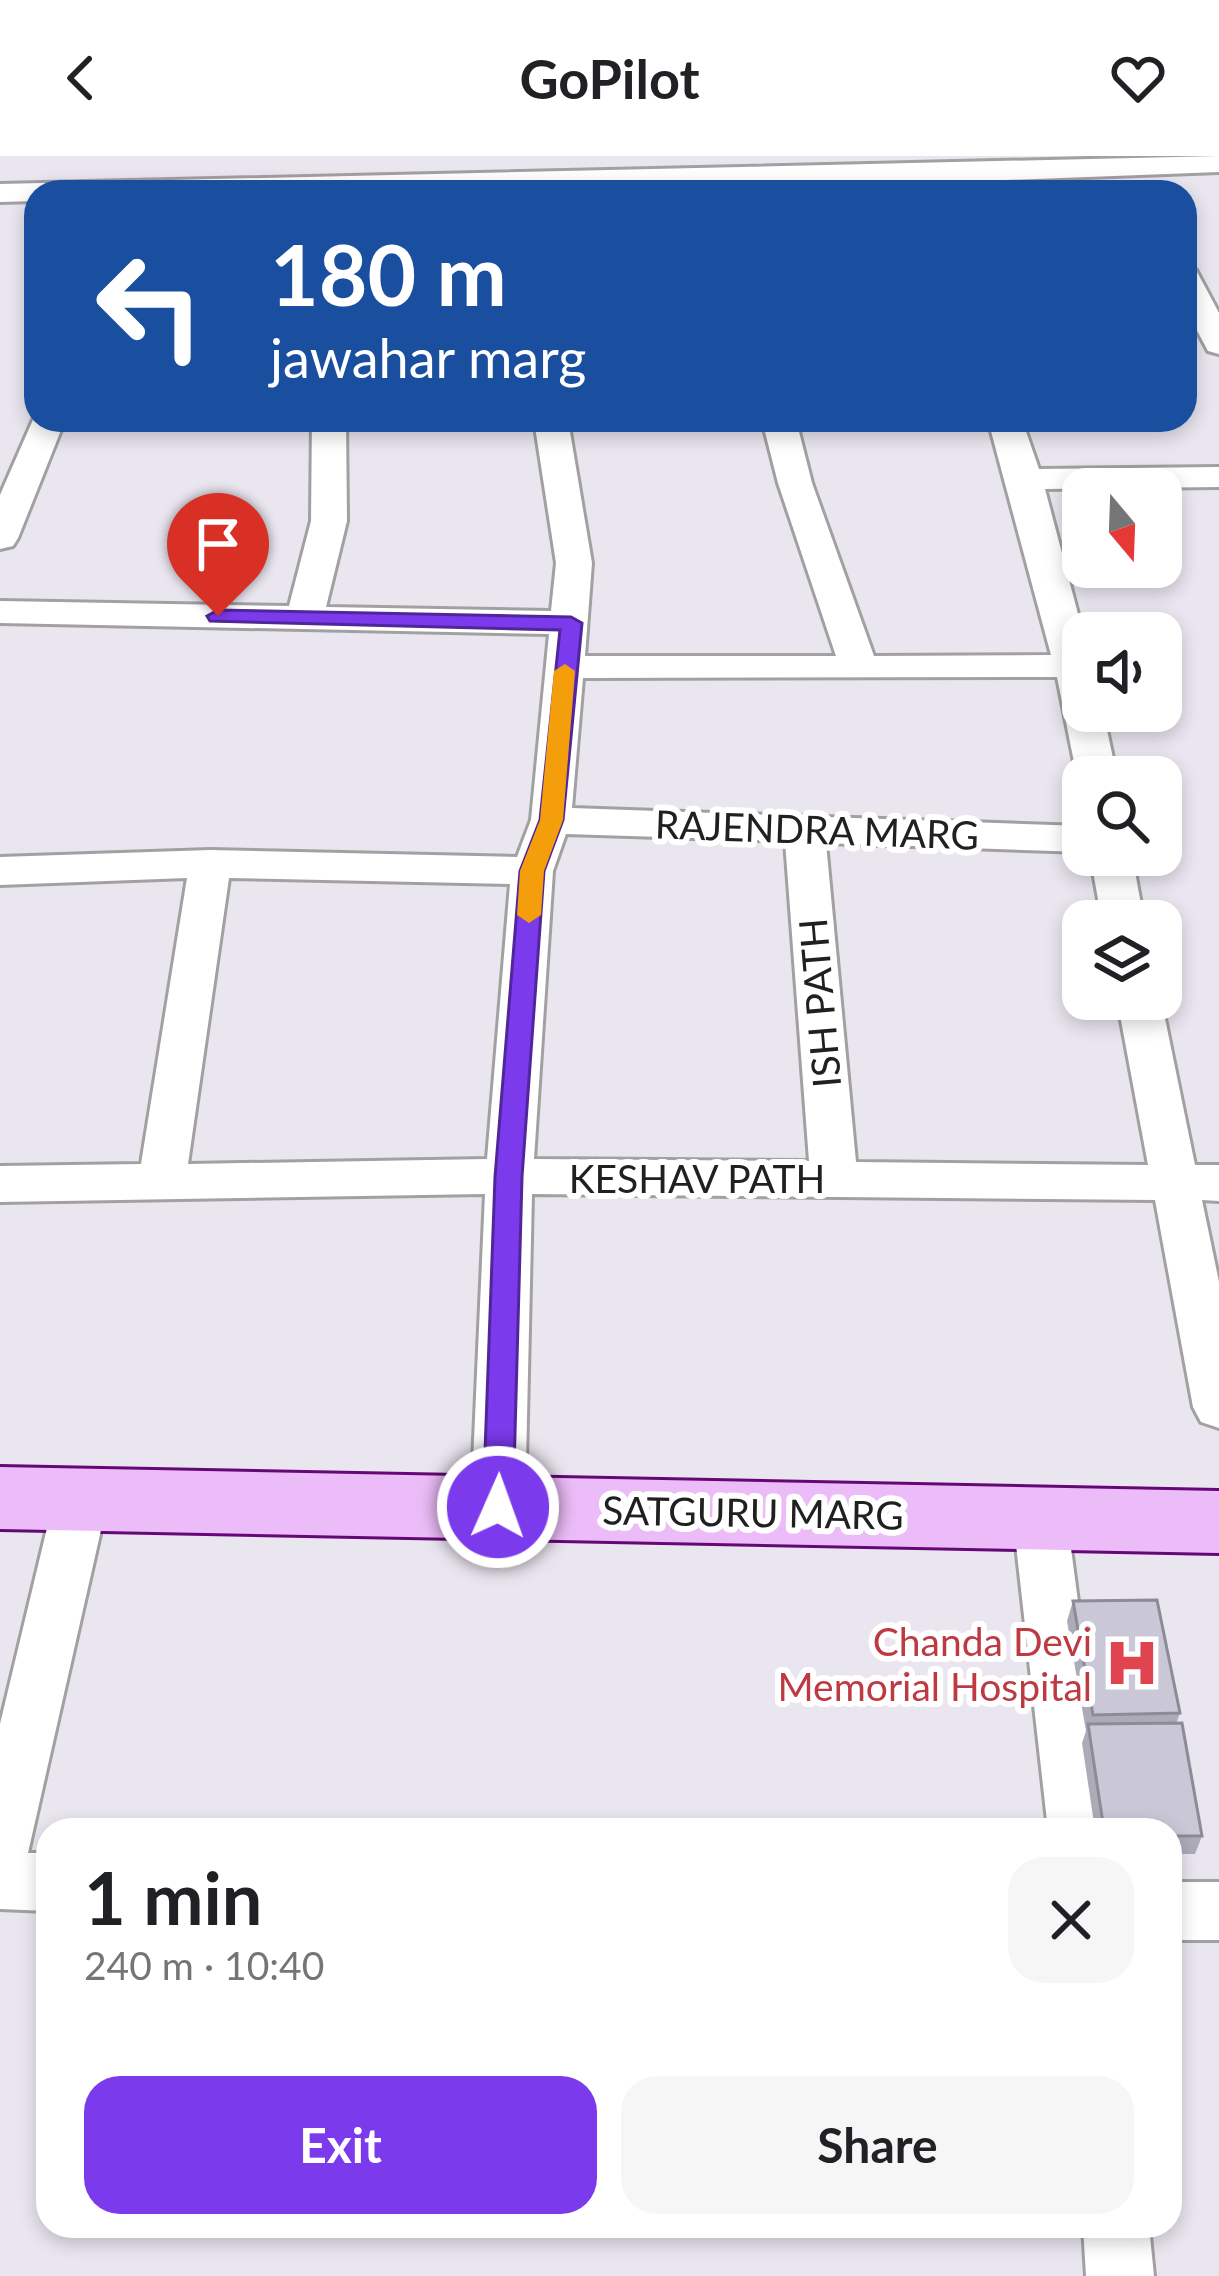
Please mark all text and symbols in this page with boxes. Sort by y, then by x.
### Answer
icon: back [48,45,114,111]
icon: heart [1105,45,1171,111]
text: GoPilot [519,46,700,111]
text: 180 m [270,223,507,324]
icon: left [72,228,228,384]
text: jawahar marg [270,325,586,390]
north arrow [1062,468,1182,588]
map controls [1062,468,1182,1020]
pin [167,493,269,616]
icon: arrive [185,511,251,577]
button: sound [1062,612,1182,732]
button: search [1062,756,1182,876]
street label: RAJENDRA MARG [654,800,980,858]
button: layers [1062,900,1182,1020]
street label: ISH PATH [789,916,849,1090]
street label: KESHAV PATH [569,1155,825,1201]
position arrow [435,1444,561,1570]
street label: SATGURU MARG [602,1486,904,1538]
place label: Chanda Devi Memorial Hospital [778,1618,1092,1709]
hospital icon: Chanda Devi Memorial Hospital [1103,1634,1161,1692]
text: 1 min [84,1854,262,1940]
button: close [1008,1857,1134,1983]
text: 240 m · 10:40 [84,1942,324,1988]
button: Exit [84,2076,597,2214]
button: Share [621,2076,1134,2214]

